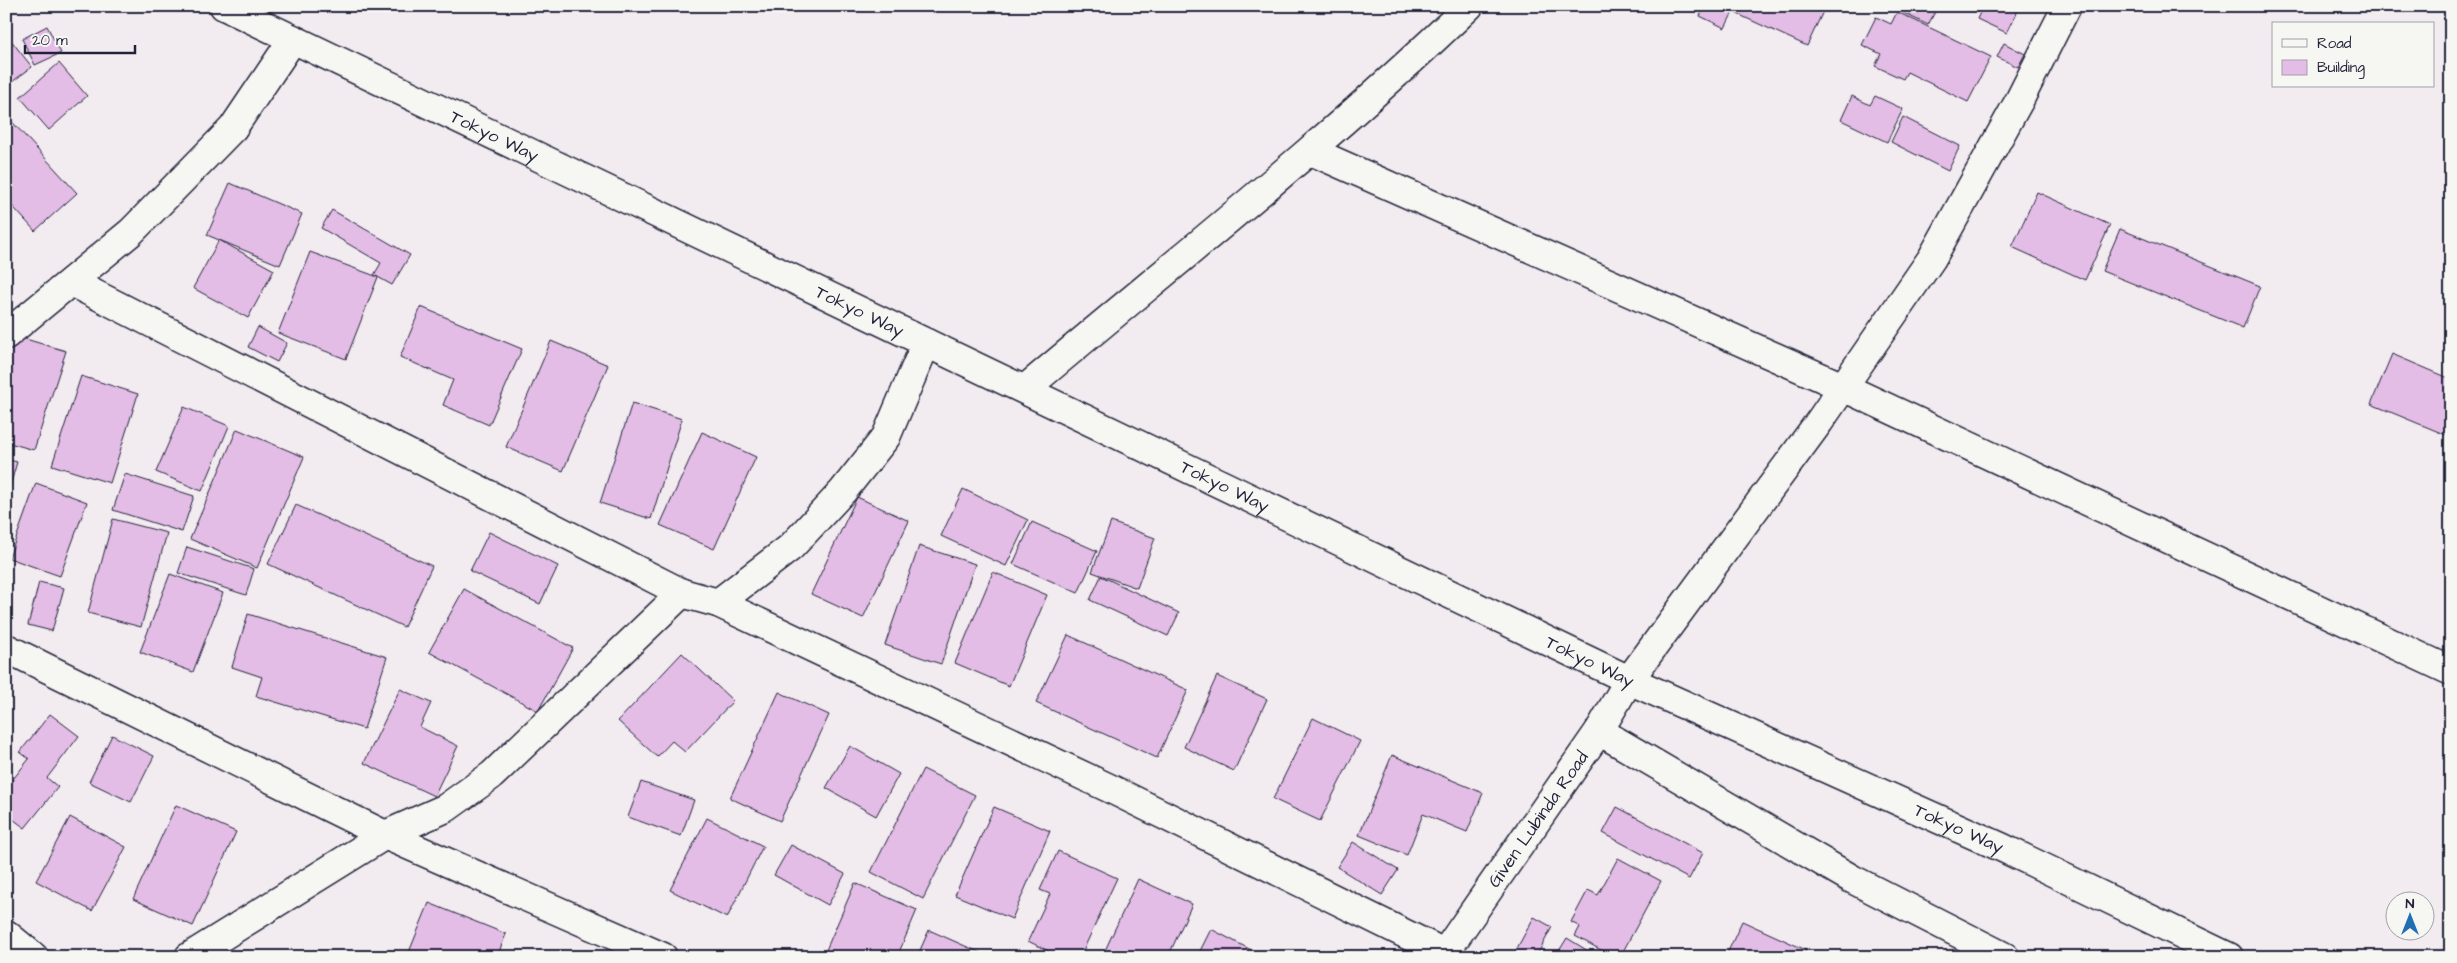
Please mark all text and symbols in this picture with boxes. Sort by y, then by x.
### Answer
scale bar [25,22,135,54]
legend [2272,22,2434,88]
text: 20 m [32,30,68,51]
text: Road [2317,33,2352,54]
text: Building [2317,57,2365,79]
street label: Tokyo Way [446,104,543,169]
street label: Tokyo Way [811,279,908,344]
street label: Tokyo Way [1176,455,1273,519]
street label: Tokyo Way [1541,630,1638,695]
street label: Given Lubinda Road [1482,746,1594,893]
street label: Tokyo Way [1910,798,2008,861]
north arrow [2384,890,2434,940]
text: N [2406,894,2415,914]

